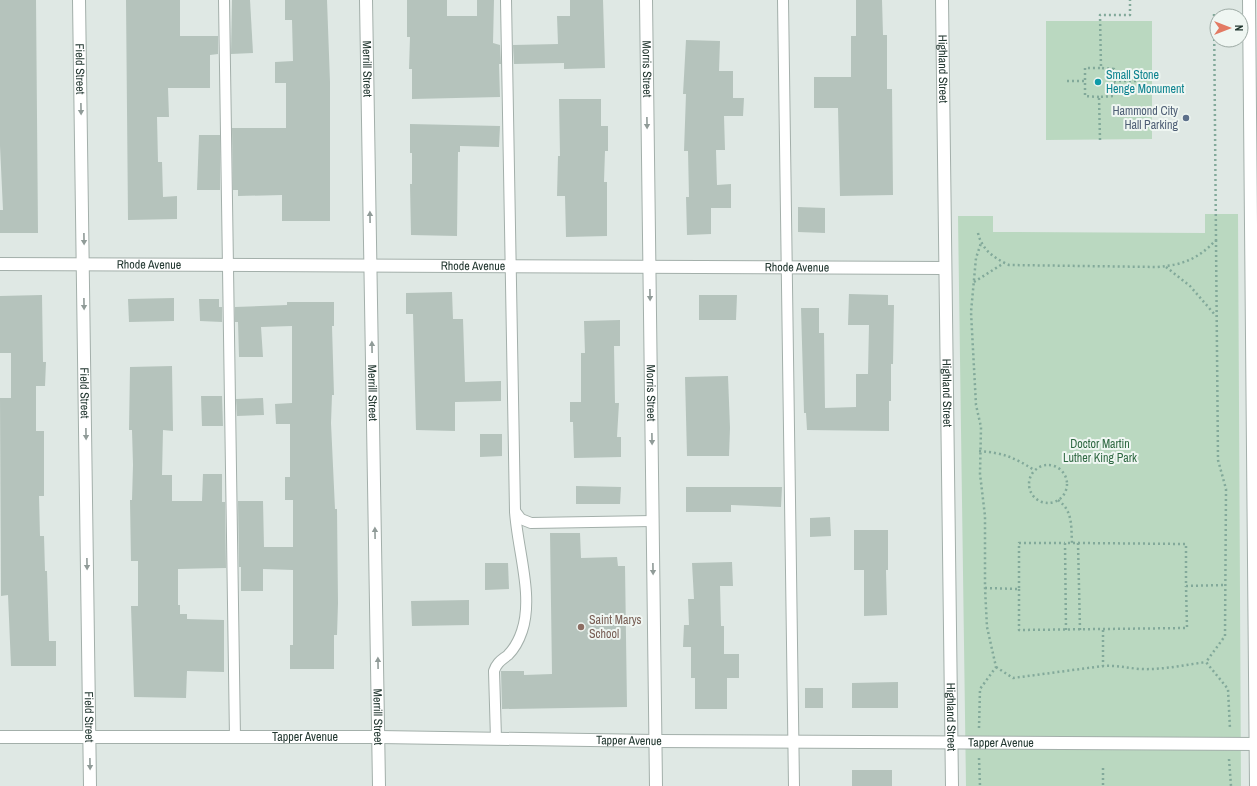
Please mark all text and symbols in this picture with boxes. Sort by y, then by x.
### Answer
north arrow [1209,8,1249,48]
text: N [1232,25,1246,31]
street label: Highland Street [934,35,951,104]
street label: Morris Street [639,40,655,98]
street label: Merrill Street [359,41,376,98]
street label: Field Street [72,43,88,95]
place label: Small Stone Henge Monument [1106,67,1184,97]
marker: Small Stone Henge Monument [1093,77,1103,87]
one-way arrow [78,103,84,116]
place label: Hammond City Hall Parking [1112,103,1179,133]
marker: Hammond City Hall Parking [1181,113,1191,123]
one-way arrow [644,117,650,130]
one-way arrow [367,210,373,223]
one-way arrow [80,233,87,245]
street label: Rhode Avenue [117,256,181,273]
street label: Rhode Avenue [441,258,505,274]
street label: Rhode Avenue [765,259,829,276]
one-way arrow [647,289,653,302]
one-way arrow [81,298,87,311]
one-way arrow [369,340,375,353]
street label: Highland Street [939,359,955,428]
street label: Morris Street [643,364,659,422]
street label: Merrill Street [364,365,381,422]
street label: Field Street [76,367,93,419]
one-way arrow [83,428,89,441]
one-way arrow [649,433,655,446]
park label: Doctor Martin Luther King Park [1063,436,1137,466]
one-way arrow [372,526,378,539]
one-way arrow [84,558,90,571]
one-way arrow [650,563,656,576]
place label: Saint Marys School [589,612,642,642]
marker: Saint Marys School [576,622,586,632]
one-way arrow [374,657,381,669]
street label: Highland Street [943,683,960,752]
street label: Merrill Street [369,689,386,746]
street label: Field Street [81,691,97,743]
street label: Tapper Avenue [272,729,338,745]
street label: Tapper Avenue [596,732,662,749]
street label: Tapper Avenue [968,735,1034,751]
one-way arrow [87,758,93,771]

